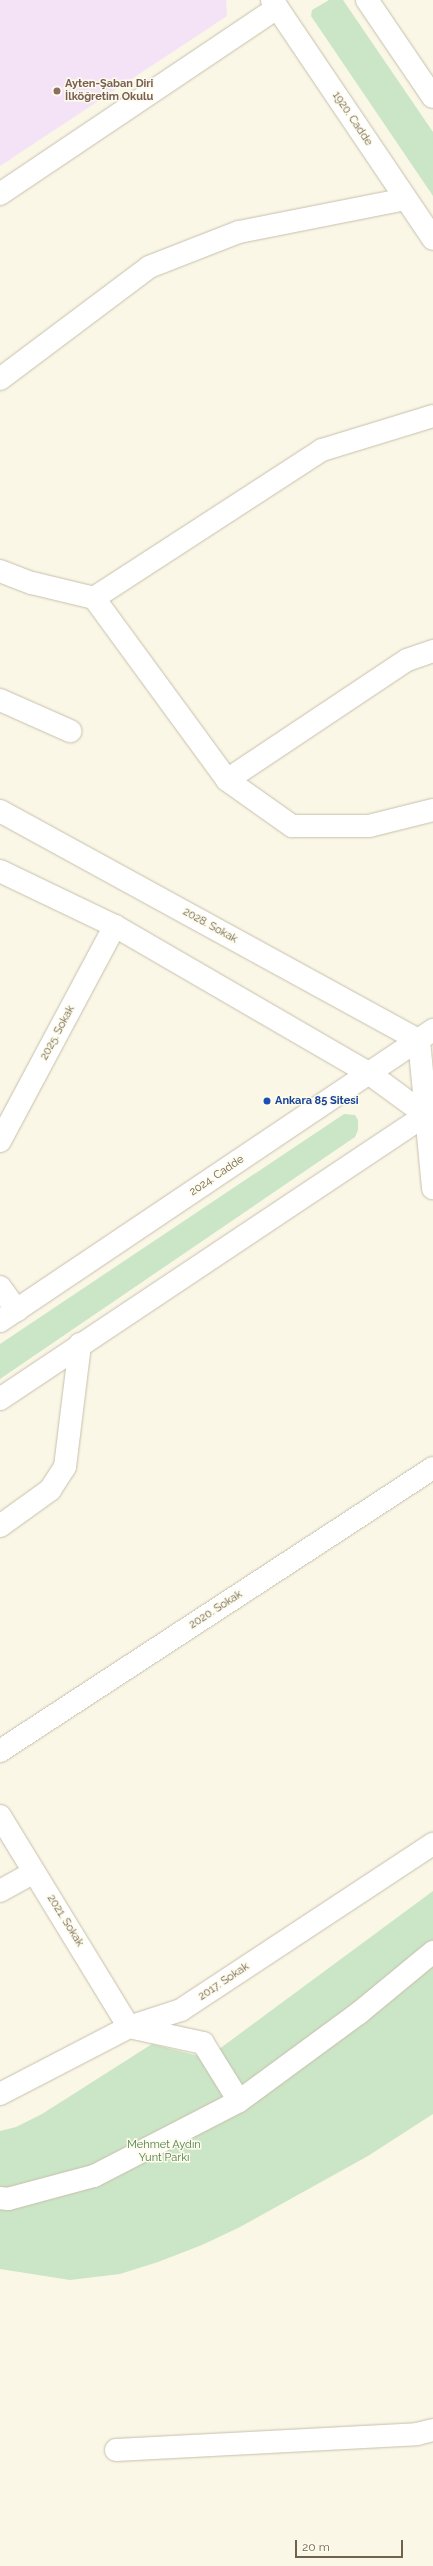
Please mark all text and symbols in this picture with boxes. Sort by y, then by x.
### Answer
place label: Ayten-Şaban Diri İlköğretim Okulu [65,78,153,104]
marker: Ayten-Şaban Diri İlköğretim Okulu [52,86,62,96]
street label: 1920. Cadde [329,90,375,148]
street label: 2028. Sokak [180,906,240,946]
street label: 2025. Sokak [38,1003,78,1063]
place label: Ankara 85 Sitesi [275,1094,359,1108]
marker: Ankara 85 Sitesi [262,1096,272,1106]
street label: 2024. Cadde [187,1153,247,1199]
street label: 2020. Sokak [187,1588,245,1632]
street label: 2021. Sokak [44,1893,86,1949]
street label: 2017. Sokak [196,1960,252,2004]
park label: Mehmet Aydın Yunt Parkı [127,2139,201,2165]
scale bar [297,2532,405,2558]
text: 20 m [302,2540,330,2554]

